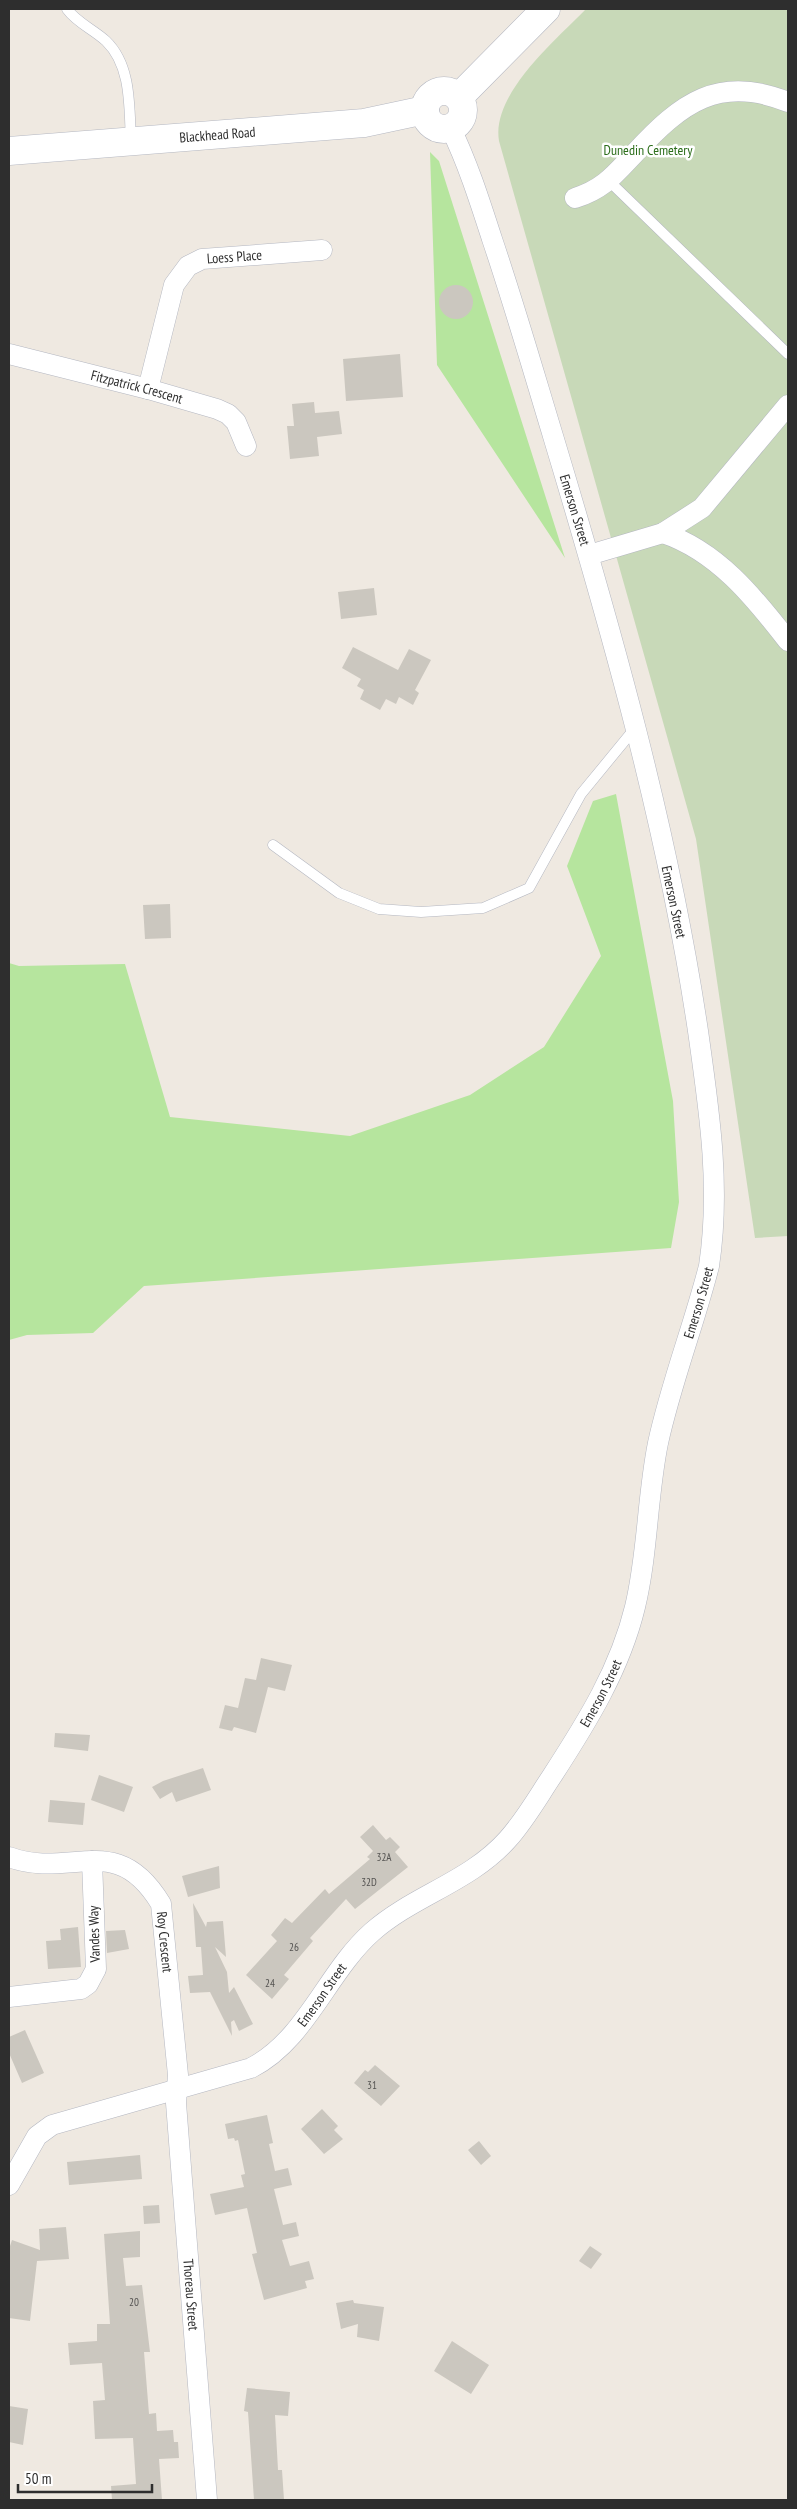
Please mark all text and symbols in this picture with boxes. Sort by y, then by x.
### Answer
street label: Blackhead Road [179,123,256,147]
park label: Dunedin Cemetery [604,141,693,159]
street label: Loess Place [206,246,263,268]
street label: Fitzpatrick Crescent [89,366,185,408]
street label: Emerson Street [556,472,594,548]
street label: Emerson Street [658,864,690,940]
street label: Emerson Street [679,1265,717,1341]
street label: Emerson Street [576,1657,626,1730]
house number: 32A [376,1850,392,1864]
house number: 32D [361,1875,377,1889]
street label: Vandes Way [84,1905,104,1964]
street label: Roy Crescent [153,1911,177,1973]
house number: 26 [289,1940,299,1954]
street label: Emerson Street [293,1959,350,2030]
house number: 24 [265,1976,275,1990]
house number: 31 [367,2078,377,2092]
street label: Thoreau Street [179,2258,203,2331]
house number: 20 [129,2295,139,2309]
scale bar [18,2462,151,2494]
text: 50 m [25,2469,51,2488]

